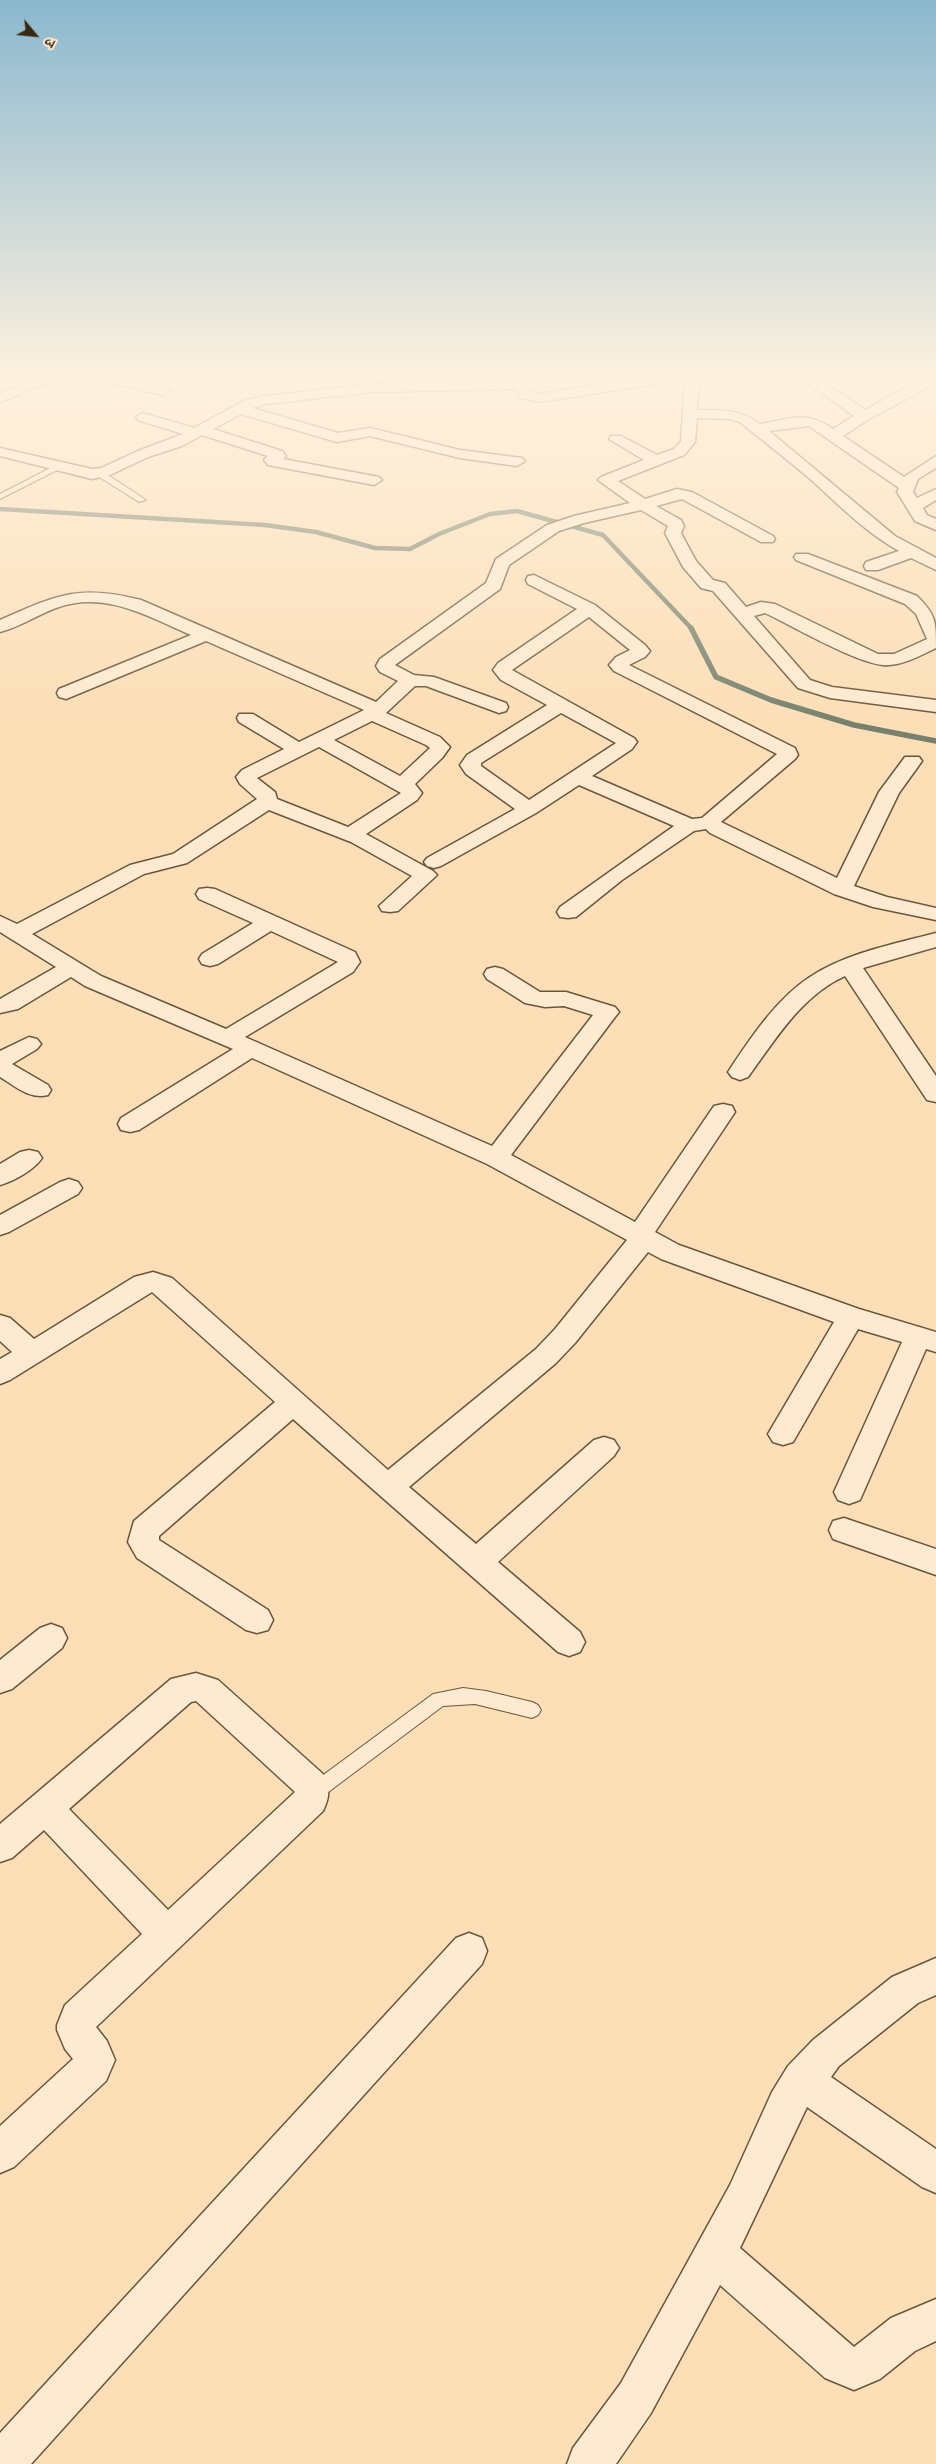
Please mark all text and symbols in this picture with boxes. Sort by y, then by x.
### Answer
north arrow [10,10,60,60]
text: उ [39,35,59,50]

